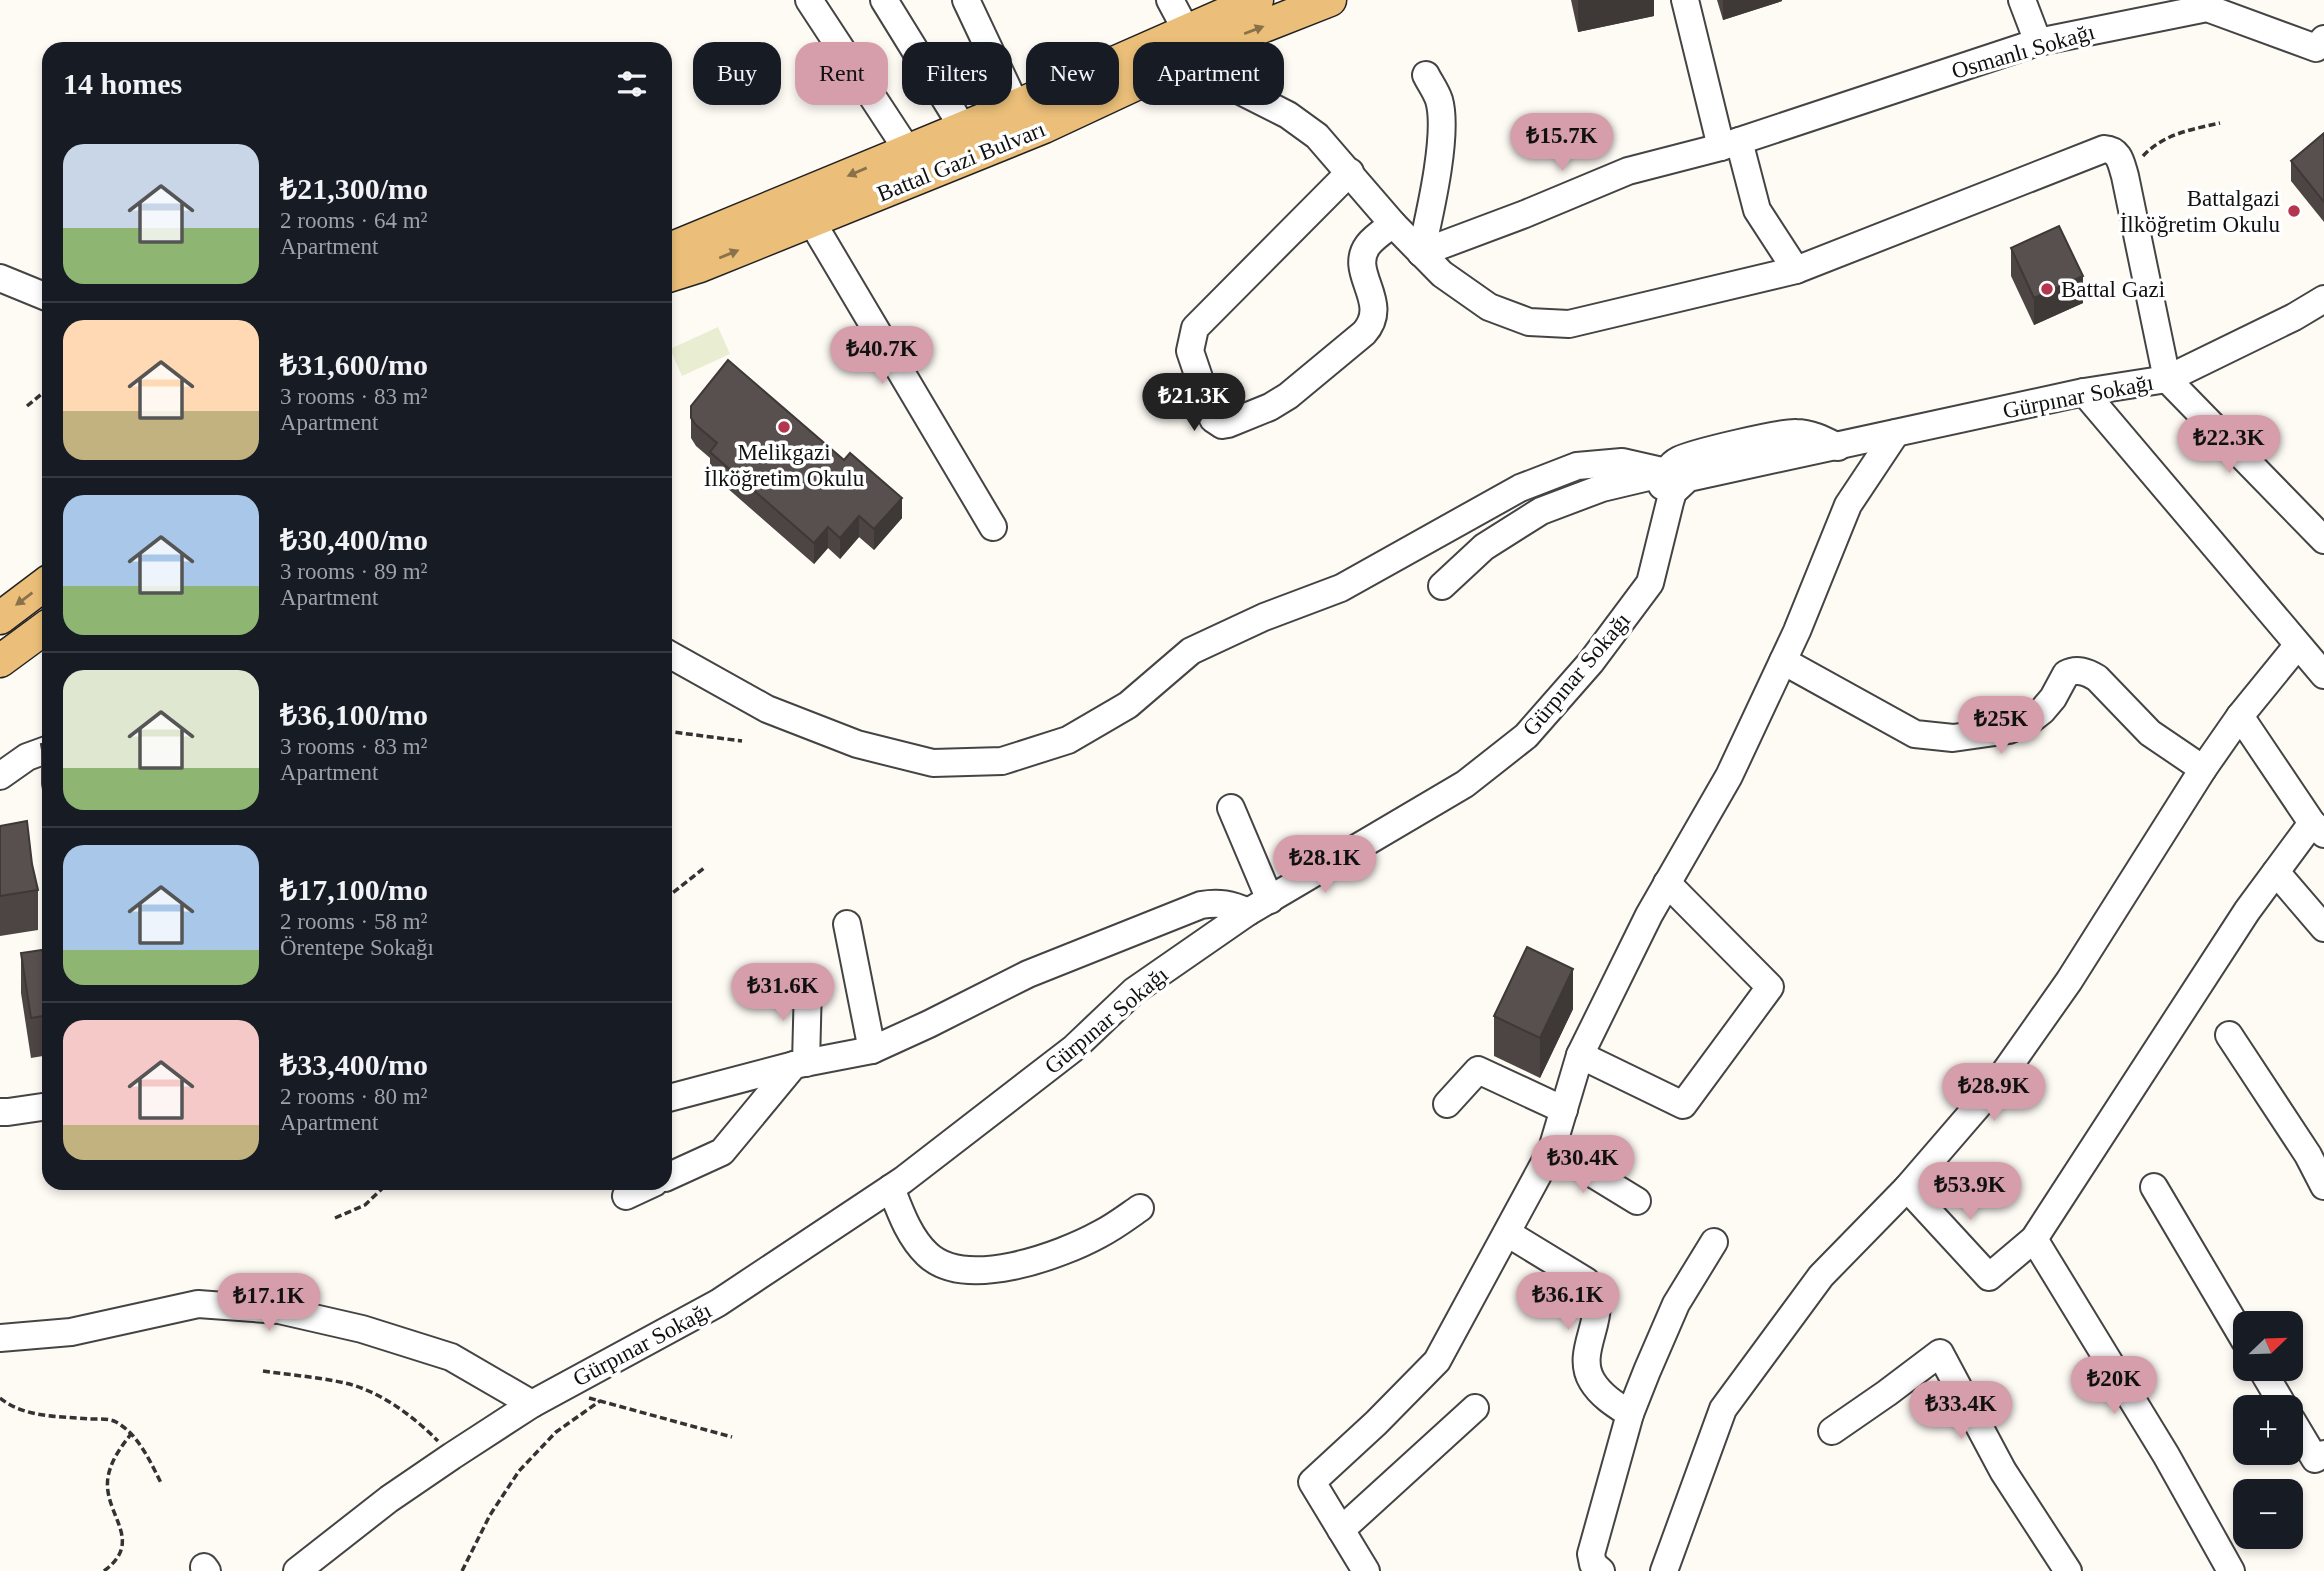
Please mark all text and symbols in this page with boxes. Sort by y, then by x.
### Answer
street label: Osmanlı Sokağı [1949,19,2098,84]
one-way arrow [1243,24,1264,35]
chip: Buy [693,42,781,105]
chip: Rent [795,42,888,105]
chip: Filters [902,42,1012,105]
chip: New [1026,42,1119,105]
chip: Apartment [1133,42,1284,105]
icon: filters [613,65,651,103]
text: 14 homes [63,67,182,100]
pin: ₺15.7K [1505,114,1619,173]
street label: Battal Gazi Bulvarı [874,116,1049,207]
text: ₺15.7K [1526,123,1598,148]
one-way arrow [847,166,867,178]
icon: home [119,172,203,256]
text: ₺21,300/mo [280,172,428,205]
place label: Battalgazi İlköğretim Okulu [2120,186,2280,237]
marker: Battalgazi İlköğretim Okulu [2286,203,2302,219]
text: 2 rooms · 64 m² [280,208,427,233]
text: Apartment [280,234,378,259]
one-way arrow [719,249,740,260]
place label: Battal Gazi [2061,277,2165,302]
marker: Battal Gazi [2039,281,2055,297]
pin: ₺40.7K [825,326,939,386]
text: ₺40.7K [846,336,918,361]
icon: home [119,348,203,432]
text: ₺31,600/mo [280,348,428,381]
street label: Gürpınar Sokağı [2001,370,2155,423]
pin: ₺21.3K [1137,374,1251,433]
text: ₺21.3K [1158,383,1230,408]
text: 3 rooms · 83 m² [280,384,427,409]
text: Apartment [280,410,378,435]
pin: ₺22.3K [2172,416,2286,475]
marker: Melikgazi İlköğretim Okulu [776,419,792,435]
text: ₺22.3K [2193,425,2265,450]
place label: Melikgazi İlköğretim Okulu [704,440,865,491]
icon: home [119,523,203,607]
text: ₺30,400/mo [280,523,428,556]
text: 3 rooms · 89 m² [280,559,427,584]
text: Apartment [280,585,378,610]
one-way arrow [15,592,34,606]
street label: Gürpınar Sokağı [1518,608,1635,741]
pin: ₺25K [1960,696,2042,756]
icon: home [119,698,203,782]
text: ₺36,100/mo [280,698,428,731]
text: ₺25K [1974,706,2028,731]
text: 3 rooms · 83 m² [280,734,427,759]
text: Apartment [280,760,378,785]
pin: ₺28.1K [1268,836,1382,895]
text: ₺28.1K [1289,845,1361,870]
icon: home [119,873,203,957]
text: ₺17,100/mo [280,873,428,906]
text: 2 rooms · 58 m² [280,909,427,934]
text: Örentepe Sokağı [280,935,434,960]
street label: Gürpınar Sokağı [1040,962,1173,1079]
pin: ₺31.6K [726,964,840,1023]
text: ₺31.6K [747,973,819,998]
icon: home [119,1048,203,1132]
text: ₺33,400/mo [280,1048,428,1081]
pin: ₺28.9K [1937,1064,2051,1123]
text: ₺28.9K [1958,1073,2030,1098]
text: 2 rooms · 80 m² [280,1084,427,1109]
text: Apartment [280,1110,378,1135]
pin: ₺30.4K [1526,1136,1640,1195]
text: ₺30.4K [1547,1145,1619,1170]
pin: ₺53.9K [1913,1162,2027,1222]
text: ₺53.9K [1934,1172,2006,1197]
pin: ₺36.1K [1511,1272,1625,1332]
pin: ₺17.1K [212,1274,326,1333]
text: ₺36.1K [1532,1282,1604,1307]
text: ₺17.1K [233,1283,305,1308]
street label: Gürpınar Sokağı [569,1298,716,1391]
north arrow [2233,1311,2303,1381]
map controls [2233,1311,2303,1549]
pin: ₺20K [2073,1356,2155,1416]
text: ₺20K [2087,1366,2141,1391]
pin: ₺33.4K [1904,1382,2018,1441]
text: ₺33.4K [1925,1391,1997,1416]
button: + [2233,1395,2303,1465]
button: − [2233,1479,2303,1549]

